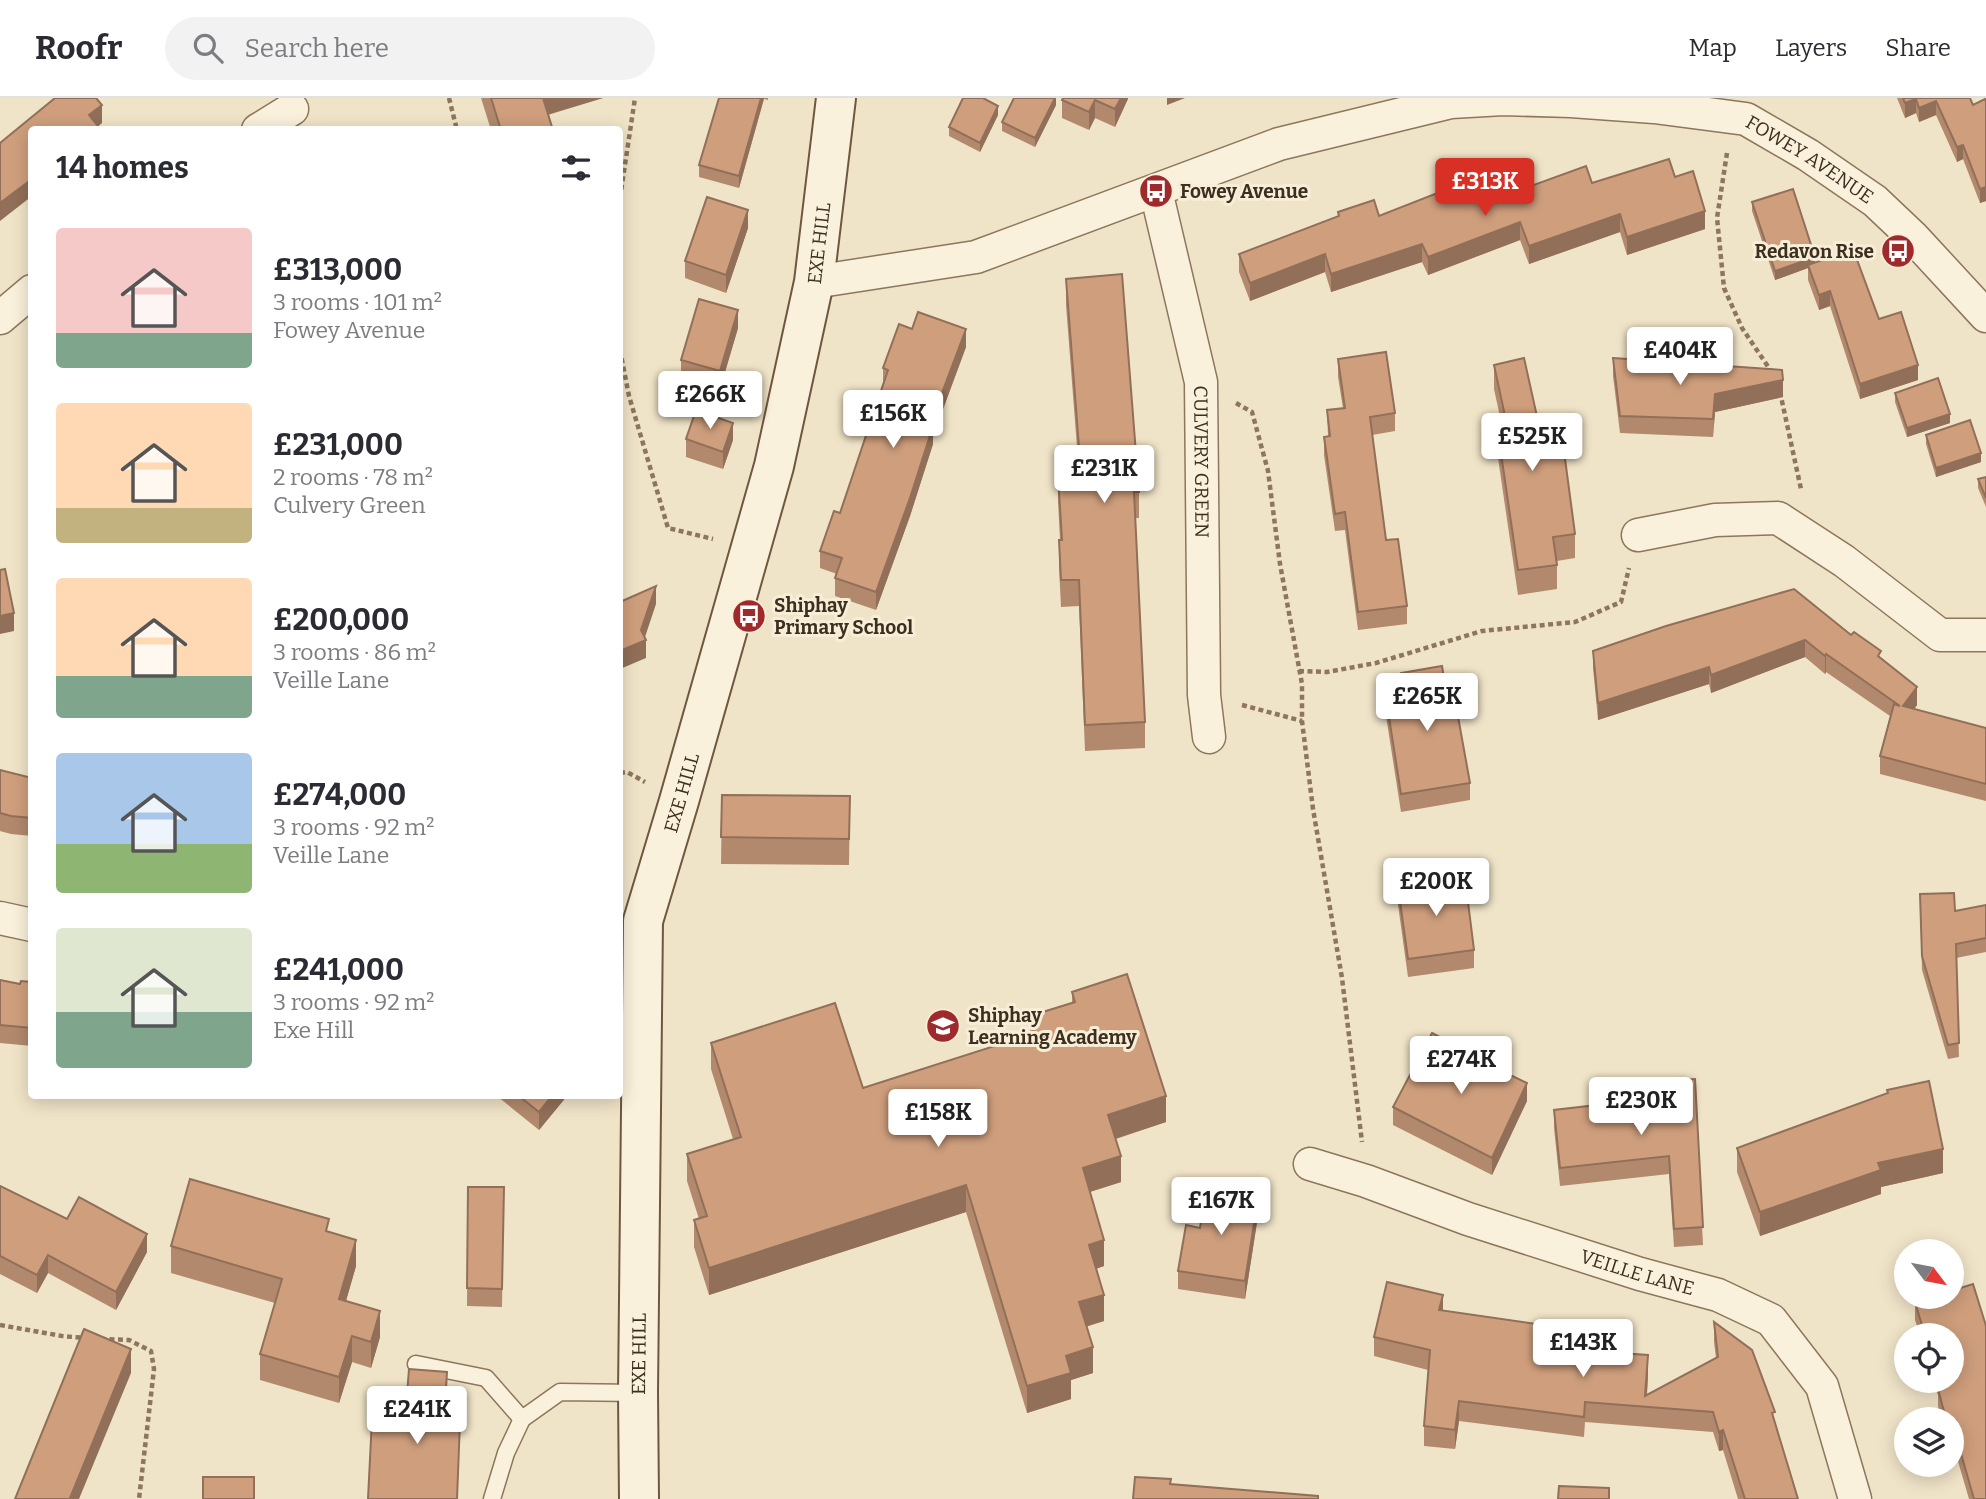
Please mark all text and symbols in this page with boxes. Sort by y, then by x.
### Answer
search box [165,17,655,80]
text: Roofr [35,28,123,68]
icon: search [189,29,227,67]
text: Search here [245,33,389,64]
text: Map [1689,34,1737,62]
text: Layers [1775,34,1847,62]
text: Share [1885,34,1951,62]
street label: FOWEY AVENUE [1742,111,1878,209]
icon: filters [557,149,595,187]
text: 14 homes [56,150,189,186]
pin: £313K [1436,158,1534,218]
text: £313K [1451,167,1519,195]
bus stop icon: Fowey Avenue [1137,172,1175,210]
place label: Fowey Avenue [1180,180,1308,203]
street label: EXE HILL [803,201,835,285]
bus stop icon: Redavon Rise [1879,232,1917,270]
place label: Redavon Rise [1755,240,1874,263]
text: £313,000 [273,252,402,288]
icon: home [112,256,196,340]
text: 3 rooms · 101 m² [273,288,442,316]
text: Fowey Avenue [273,316,425,344]
pin: £404K [1631,328,1729,387]
text: £404K [1643,336,1717,364]
pin: £266K [661,372,759,431]
text: £266K [674,380,746,408]
street label: CULVERY GREEN [1189,385,1213,538]
pin: £156K [844,390,942,450]
text: £156K [859,399,927,427]
pin: £525K [1483,414,1581,473]
text: £525K [1497,422,1567,450]
text: £231,000 [273,427,403,463]
icon: home [112,431,196,515]
pin: £231K [1055,446,1153,505]
text: £231K [1070,454,1138,482]
text: 2 rooms · 78 m² [273,463,433,491]
text: Culvery Green [273,491,425,519]
place label: Shiphay Primary School [774,594,913,639]
bus stop icon: Shiphay Primary School [730,597,768,635]
text: £200,000 [273,602,409,638]
icon: home [112,606,196,690]
text: 3 rooms · 86 m² [273,638,436,666]
text: Veille Lane [273,666,389,694]
pin: £265K [1378,674,1476,733]
text: £265K [1392,682,1462,710]
street label: EXE HILL [659,750,704,835]
text: £274,000 [273,777,406,813]
icon: home [112,781,196,865]
text: 3 rooms · 92 m² [273,813,434,841]
text: Veille Lane [273,841,389,869]
pin: £200K [1387,858,1485,918]
text: £200K [1399,867,1473,895]
text: £241,000 [273,952,404,988]
icon: home [112,956,196,1040]
text: 3 rooms · 92 m² [273,988,434,1016]
place label: Shiphay Learning Academy [968,1004,1137,1049]
school or university icon: Shiphay Learning Academy [924,1007,962,1045]
text: Exe Hill [273,1016,354,1044]
pin: £274K [1412,1037,1510,1096]
text: £274K [1426,1045,1496,1073]
pin: £230K [1592,1077,1690,1137]
text: £230K [1605,1086,1677,1114]
pin: £158K [889,1090,987,1149]
text: £158K [904,1098,972,1126]
pin: £167K [1172,1178,1270,1237]
text: £167K [1187,1186,1255,1214]
north arrow [1894,1239,1964,1309]
map controls [1894,1239,1964,1477]
street label: VEILLE LANE [1577,1245,1697,1300]
street label: EXE HILL [627,1313,651,1395]
pin: £143K [1534,1320,1632,1379]
button: locate [1894,1323,1964,1393]
text: £143K [1549,1328,1617,1356]
pin: £241K [368,1386,466,1446]
text: £241K [383,1395,451,1423]
button: layers [1894,1407,1964,1477]

